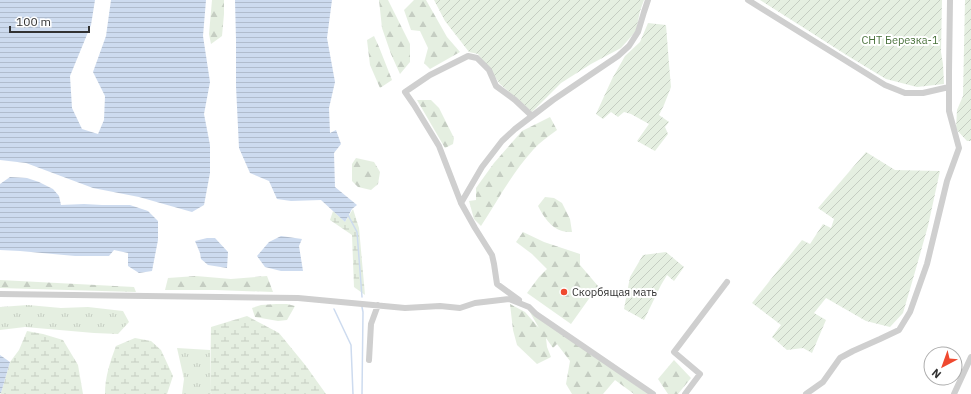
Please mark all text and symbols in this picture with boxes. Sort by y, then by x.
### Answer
scale bar [10,8,89,34]
text: 100 m [16,14,51,29]
park label: СНТ Березка-1 [861,33,939,47]
place label: Скорбящая мать [572,285,657,299]
marker: Скорбящая мать [559,287,569,297]
north arrow [923,346,963,386]
text: N [929,366,944,381]

